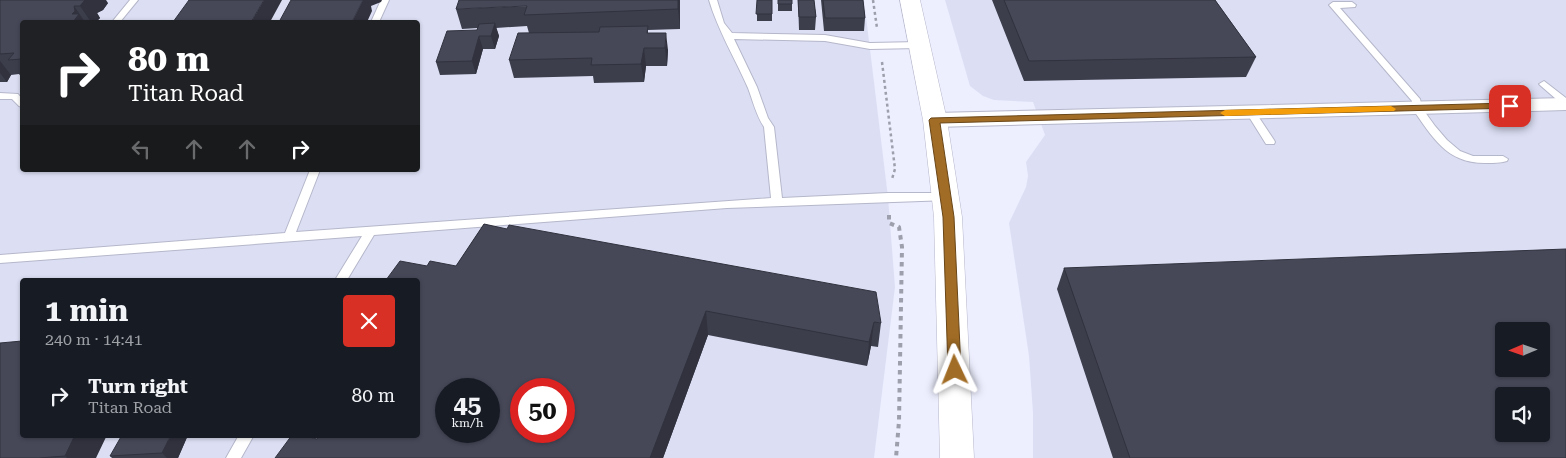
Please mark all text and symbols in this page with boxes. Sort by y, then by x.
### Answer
text: 80 m [128,39,210,80]
icon: right [45,40,110,105]
text: Titan Road [128,81,244,106]
pin [1489,85,1531,127]
icon: arrive [1496,92,1524,120]
icon: left [127,135,155,163]
icon: ahead [180,135,208,163]
icon: ahead [233,135,261,163]
icon: right [286,135,314,163]
text: 1 min [45,293,128,328]
button: close [343,295,395,347]
north arrow [1495,322,1550,378]
map controls [1495,322,1550,442]
text: 240 m · 14:41 [45,330,143,349]
position arrow [928,343,980,395]
text: Turn right [88,375,188,398]
speed limit sign: 50 [510,378,575,443]
icon: right [45,382,73,410]
text: 80 m [352,384,395,407]
button: sound [1495,387,1550,442]
text: 45 [453,390,482,419]
text: Titan Road [88,398,172,417]
text: km/h [451,416,484,430]

